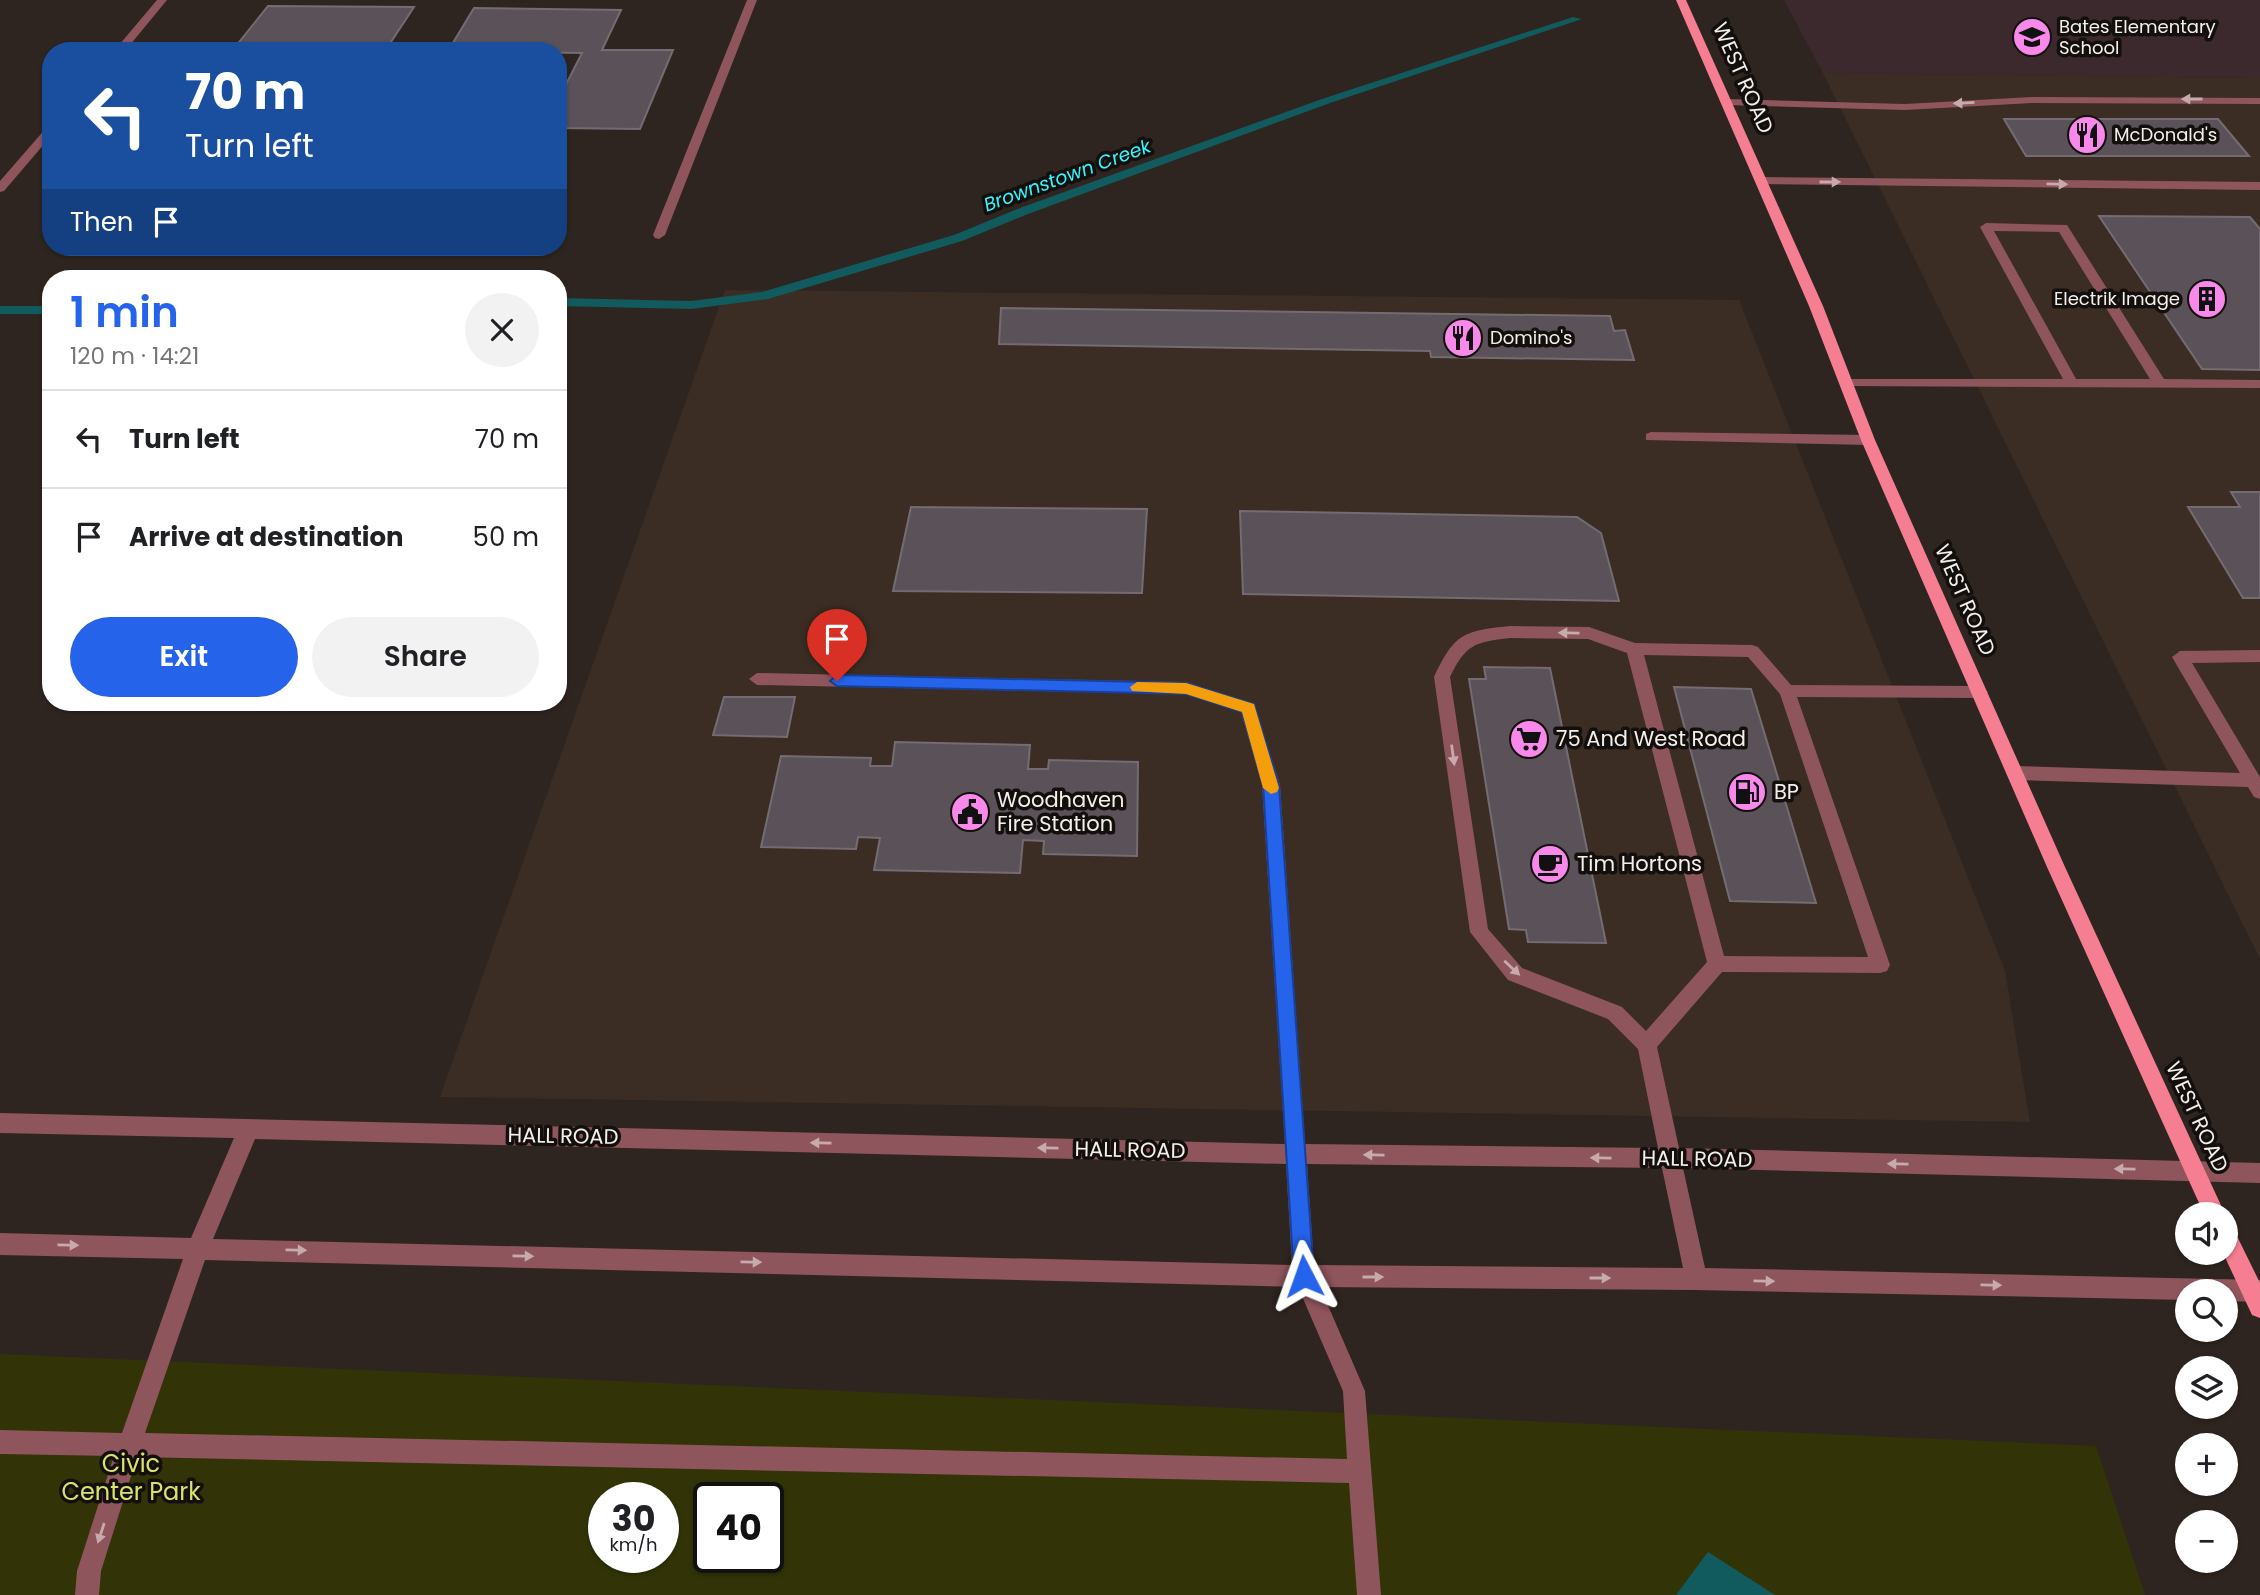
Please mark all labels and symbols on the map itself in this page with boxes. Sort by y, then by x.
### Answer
place label: Bates Elementary School [2059,14,2216,60]
school or university icon: Bates Elementary School [2011,16,2053,58]
street label: WEST ROAD [1706,18,1781,138]
one-way arrow [2181,93,2203,105]
one-way arrow [1953,98,1975,109]
restaurant icon: McDonald's [2066,114,2108,156]
place label: McDonald's [2114,122,2217,147]
water label: Brownstown Creek [980,132,1156,218]
one-way arrow [1819,176,1841,188]
one-way arrow [2046,178,2068,190]
building icon: Electrik Image [2186,278,2228,320]
place label: Electrik Image [2054,286,2180,311]
restaurant icon: Domino's [1442,317,1484,359]
place label: Domino's [1490,325,1573,350]
street label: WEST ROAD [1928,540,2003,660]
pin [807,609,867,681]
one-way arrow [1558,627,1580,639]
supermarket icon: 75 And West Road [1508,718,1550,760]
place label: 75 And West Road [1556,724,1746,753]
one-way arrow [1448,744,1459,766]
fuel station icon: BP [1726,771,1768,813]
place label: BP [1774,777,1799,806]
place label: Woodhaven Fire Station [997,785,1124,838]
public building icon: Woodhaven Fire Station [949,791,991,833]
cafe icon: Tim Hortons [1529,843,1571,885]
place label: Tim Hortons [1577,849,1702,878]
one-way arrow [1503,960,1520,976]
street label: WEST ROAD [2159,1057,2236,1177]
street label: HALL ROAD [507,1120,619,1151]
street label: HALL ROAD [1074,1134,1186,1165]
one-way arrow [810,1137,832,1148]
one-way arrow [1037,1143,1059,1154]
street label: HALL ROAD [1641,1143,1753,1174]
one-way arrow [1362,1149,1384,1161]
one-way arrow [1590,1152,1612,1164]
one-way arrow [1887,1158,1909,1170]
one-way arrow [2114,1163,2136,1175]
one-way arrow [57,1239,79,1251]
position arrow [1267,1239,1341,1313]
one-way arrow [285,1245,307,1256]
one-way arrow [512,1250,534,1262]
one-way arrow [740,1256,762,1268]
one-way arrow [1362,1271,1384,1282]
one-way arrow [1589,1273,1611,1284]
one-way arrow [1753,1275,1775,1286]
one-way arrow [1981,1279,2003,1291]
park label: Civic Center Park [61,1447,201,1508]
speed limit sign: 40 [693,1482,784,1573]
one-way arrow [96,1523,106,1544]

